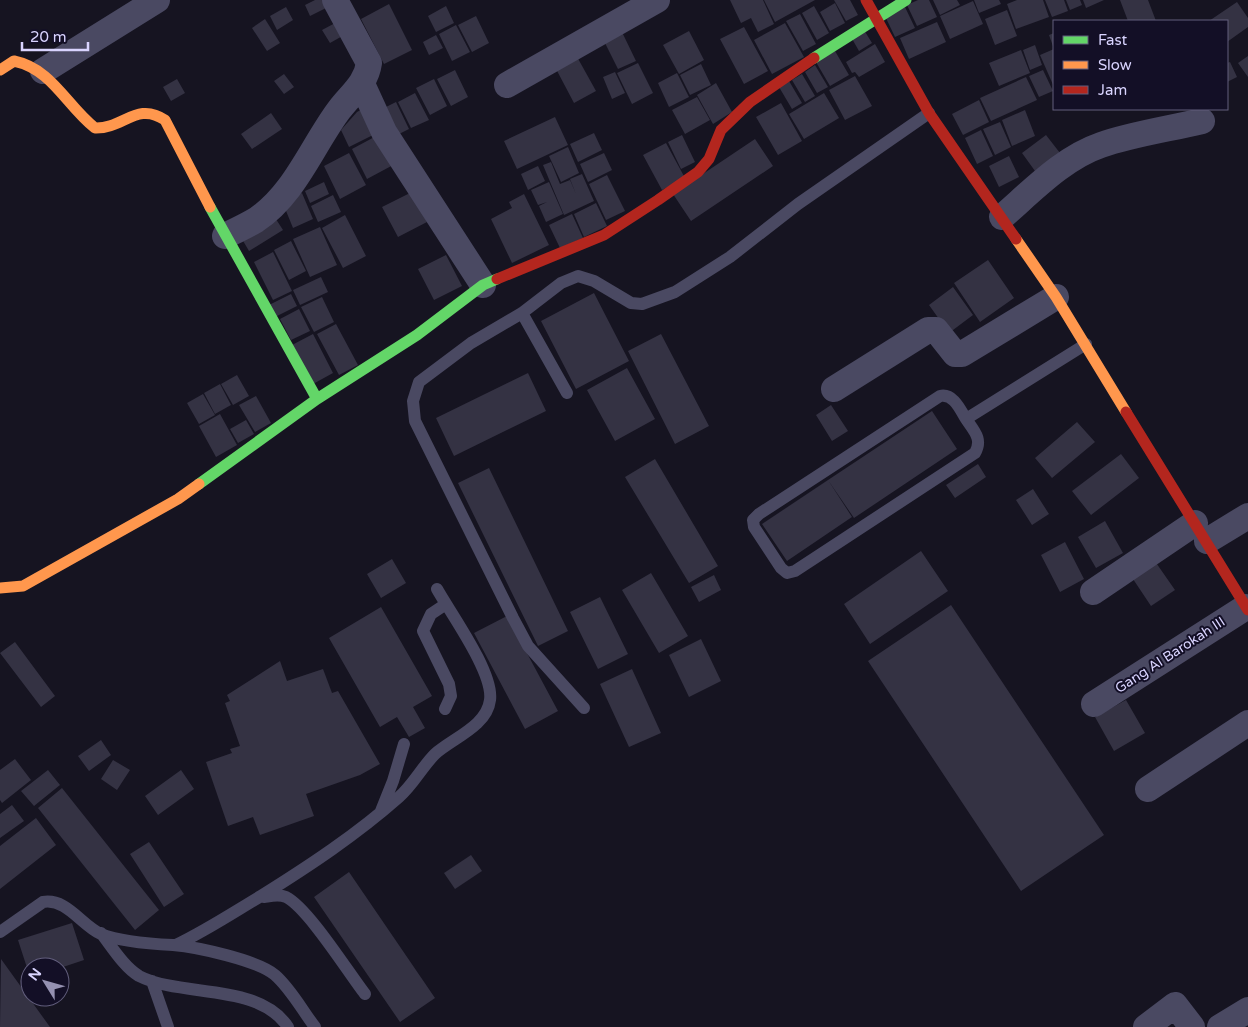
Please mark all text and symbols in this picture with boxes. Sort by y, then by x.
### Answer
scale bar [22,20,89,52]
legend [1053,20,1228,110]
text: 20 m [30,28,67,46]
text: Fast [1098,31,1128,49]
text: Slow [1098,56,1132,74]
text: Jam [1098,81,1127,99]
street label: Gang Al Barokah III [1112,613,1228,697]
north arrow [20,957,70,1007]
text: N [25,965,45,984]

